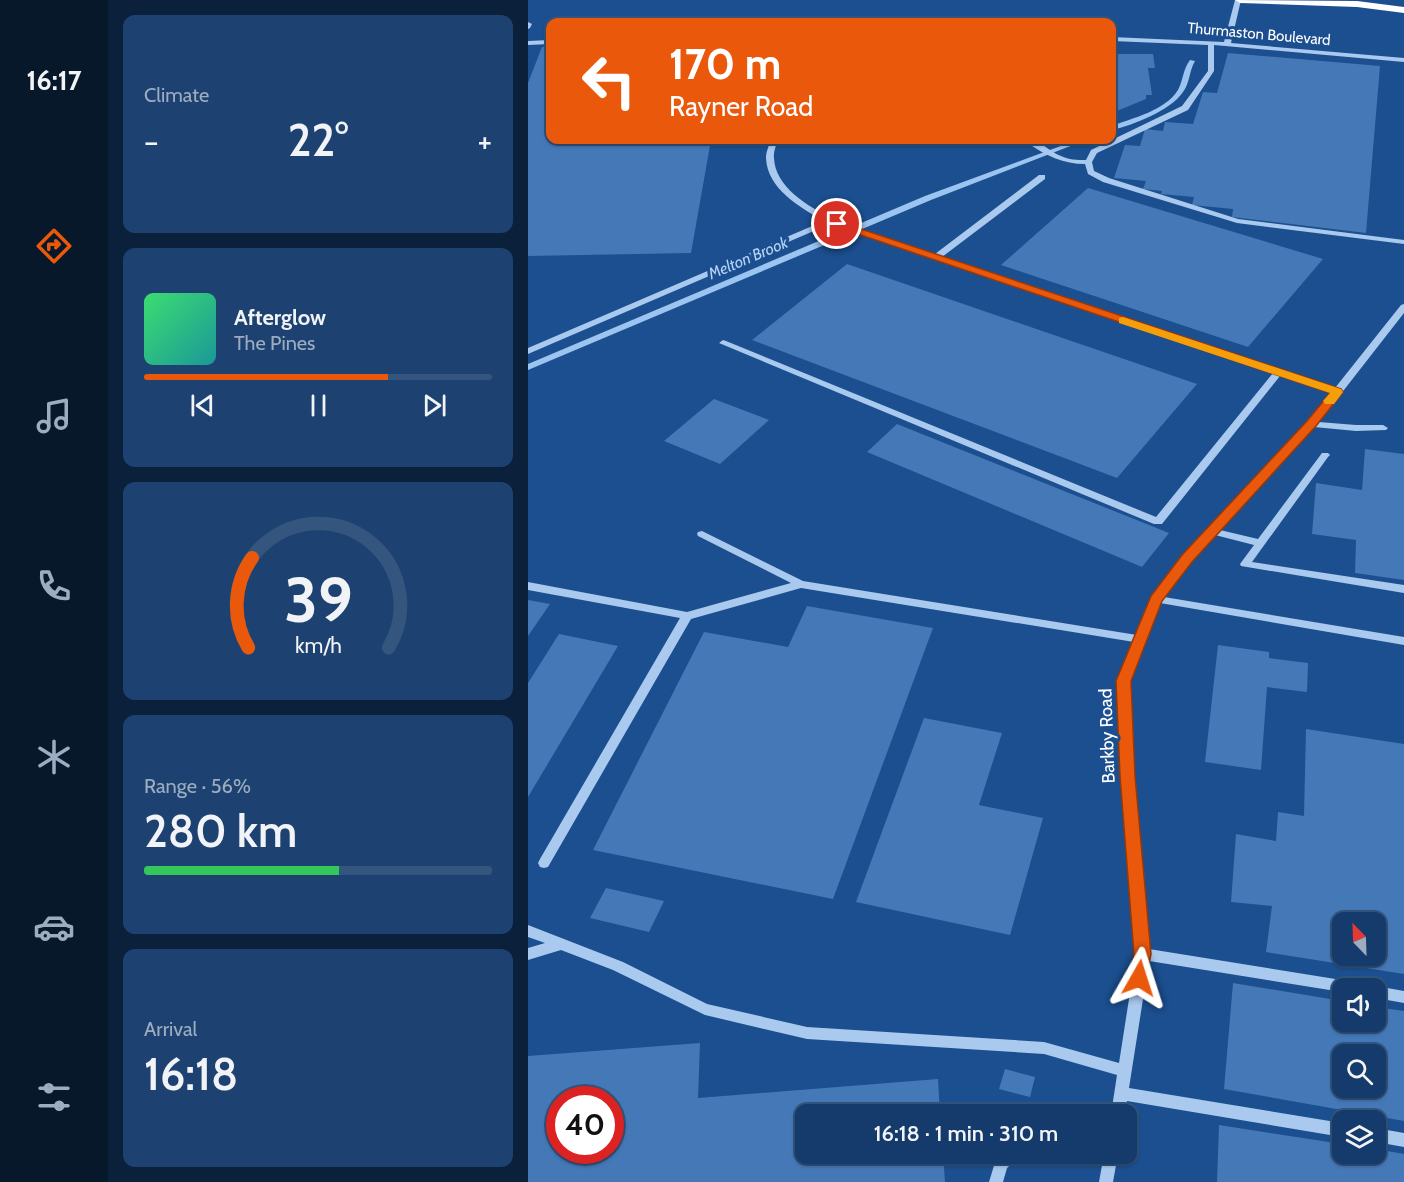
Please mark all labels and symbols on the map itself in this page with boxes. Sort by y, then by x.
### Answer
street label: Thurmaston Boulevard [1187,19,1331,49]
pin [811,198,862,249]
water label: Melton Brook [704,232,792,284]
street label: Barkby Road [1094,688,1120,784]
north arrow [1332,912,1386,966]
position arrow [1107,946,1171,1010]
speed limit sign: 40 [546,1086,624,1164]

